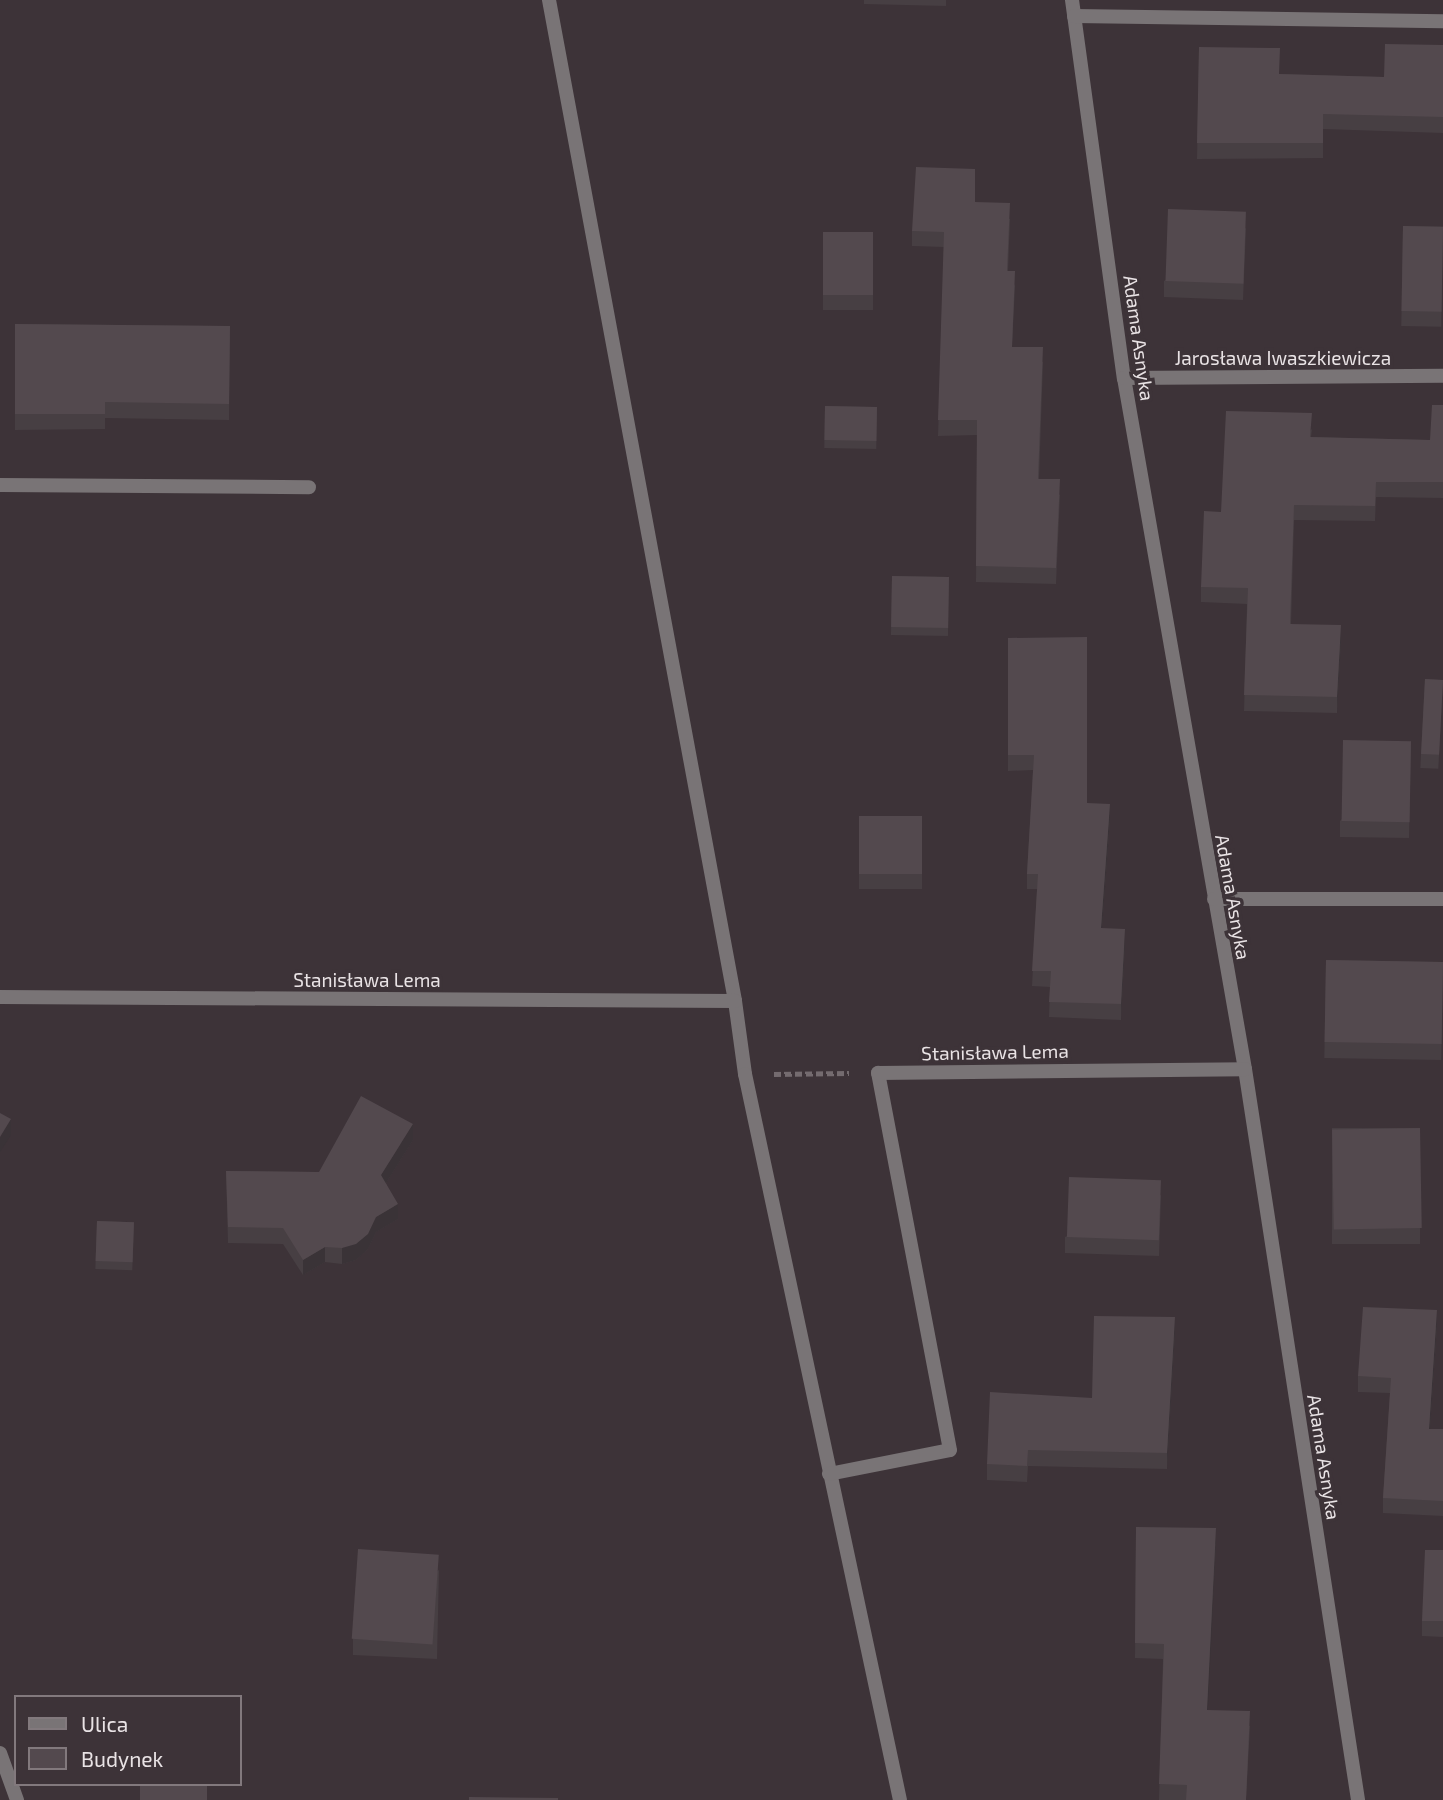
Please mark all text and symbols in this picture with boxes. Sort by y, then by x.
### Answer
street label: Adama Asnyka [1119,273,1159,403]
street label: Jarosława Iwaszkiewicza [1175,347,1391,369]
street label: Adama Asnyka [1211,832,1255,962]
street label: Stanisława Lema [293,969,441,991]
street label: Stanisława Lema [921,1039,1069,1065]
street label: Adama Asnyka [1303,1392,1345,1522]
legend [14,1695,242,1786]
text: Ulica [81,1711,128,1736]
text: Budynek [81,1746,163,1771]

